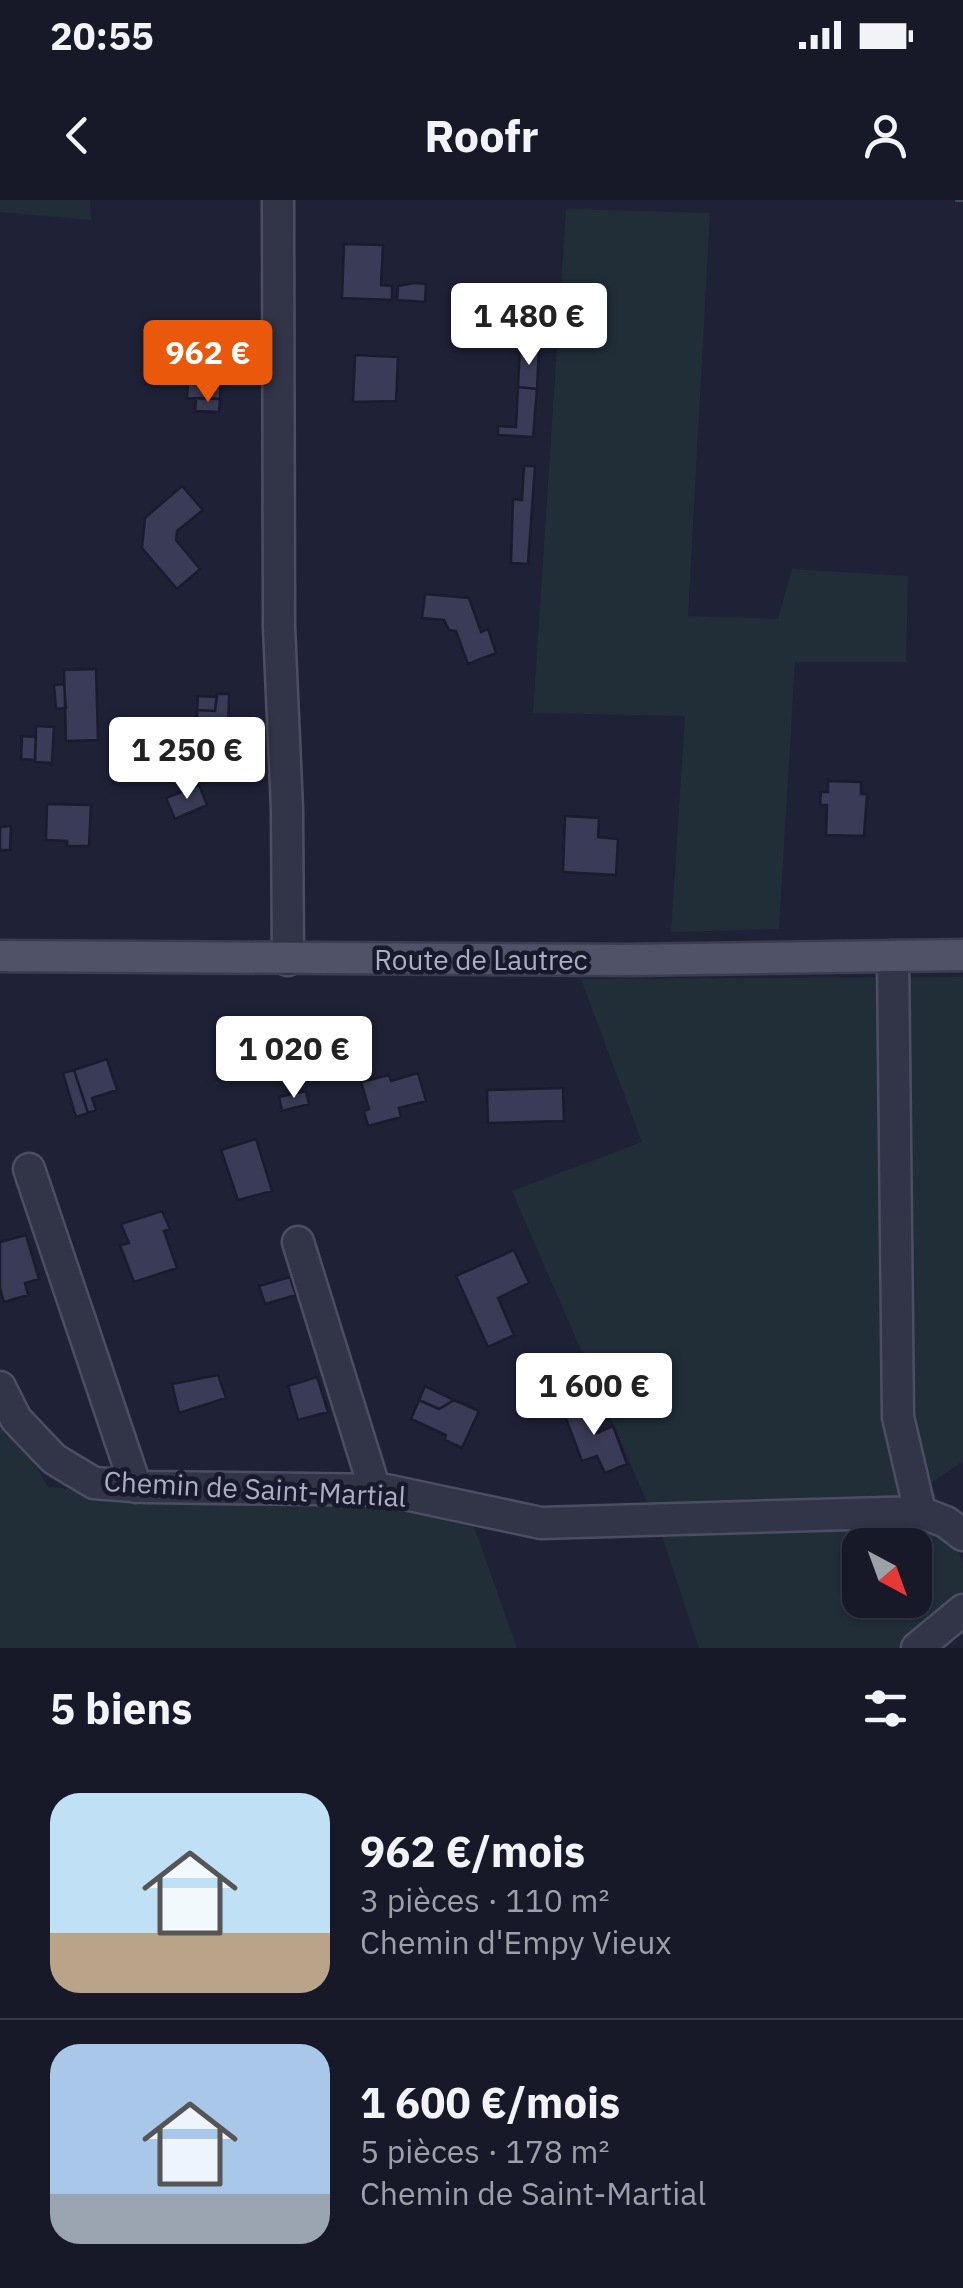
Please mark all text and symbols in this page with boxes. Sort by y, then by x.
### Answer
text: 20:55 [50,11,154,60]
text: Roofr [424,106,539,164]
icon: back [50,108,105,163]
icon: person [858,108,913,163]
pin: 1 480 € [437,283,621,368]
text: 1 480 € [473,294,585,336]
pin: 962 € [138,320,278,405]
text: 962 € [165,331,251,373]
pin: 1 250 € [95,717,279,802]
text: 1 250 € [131,728,243,770]
street label: Route de Lautrec [374,941,588,978]
pin: 1 020 € [202,1016,386,1101]
text: 1 020 € [238,1027,350,1069]
pin: 1 600 € [502,1353,686,1438]
text: 1 600 € [538,1364,650,1406]
street label: Chemin de Saint-Martial [103,1462,407,1515]
north arrow [842,1528,932,1618]
map controls [842,1528,932,1618]
text: 5 biens [50,1681,192,1736]
icon: filters [858,1681,913,1736]
text: 962 €/mois [360,1824,585,1879]
icon: home [130,1833,250,1953]
text: 3 pièces · 110 m² [360,1879,610,1921]
text: Chemin d'Empy Vieux [360,1921,672,1963]
text: 1 600 €/mois [360,2075,620,2130]
icon: home [130,2084,250,2204]
text: 5 pièces · 178 m² [360,2130,610,2172]
text: Chemin de Saint-Martial [360,2172,706,2214]

